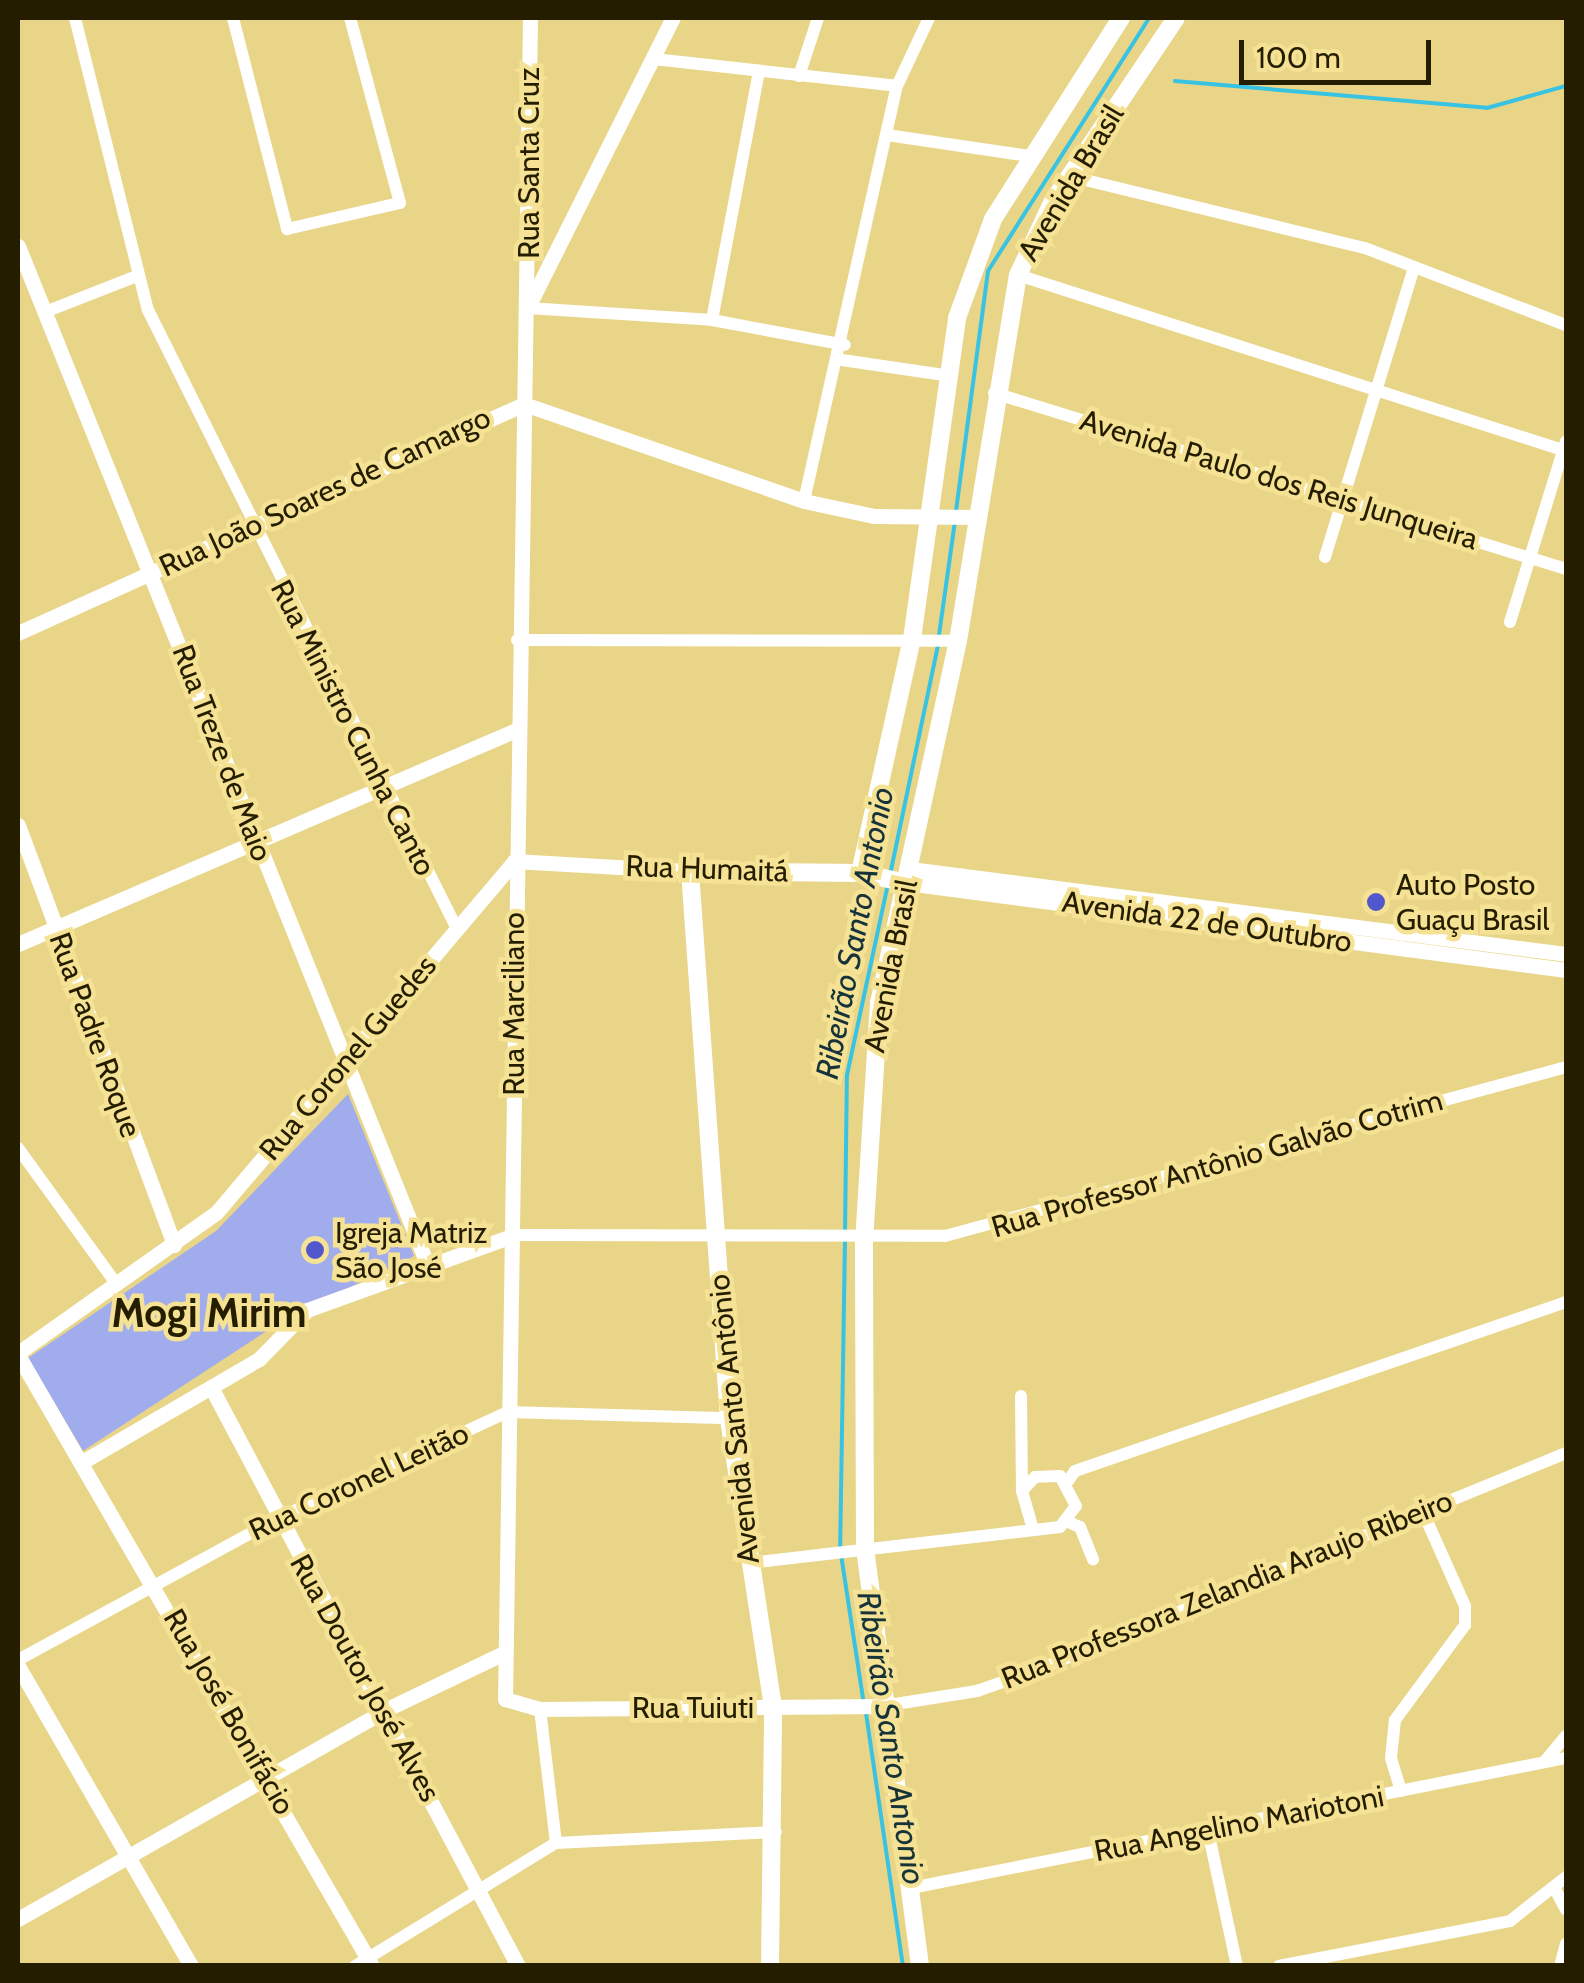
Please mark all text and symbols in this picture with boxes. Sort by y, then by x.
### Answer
scale bar [1244,20,1436,82]
text: 100 m [1256,39,1341,76]
street label: Rua Santa Cruz [511,67,547,259]
street label: Avenida Brasil [1010,99,1132,267]
street label: Rua João Soares de Camargo [154,399,496,585]
street label: Avenida Paulo dos Reis Junqueira [1076,402,1482,558]
street label: Rua Ministro Cunha Canto [263,574,443,882]
street label: Rua Treze de Maio [164,640,280,866]
water label: Ribeirão Santo Antonio [808,784,902,1082]
street label: Rua Humaitá [625,848,789,890]
place label: Auto Posto Guaçu Brasil [1396,867,1549,938]
street label: Avenida Brasil [857,876,925,1056]
street label: Avenida 22 de Outubro [1060,884,1354,960]
marker: Auto Posto Guaçu Brasil [1365,891,1387,913]
street label: Rua Marciliano [496,912,532,1096]
street label: Rua Padre Roque [41,928,149,1142]
street label: Rua Coronel Guedes [252,948,444,1168]
street label: Rua Professor Antônio Galvão Cotrim [987,1082,1447,1246]
place label: Igreja Matriz São José [335,1215,487,1286]
marker: Igreja Matriz São José [304,1239,326,1261]
street label: Avenida Santo Antônio [701,1272,767,1566]
district label: Mogi Mirim [111,1289,307,1337]
street label: Rua Coronel Leitão [243,1415,475,1549]
street label: Rua Professora Zelandia Araujo Ribeiro [996,1483,1458,1697]
street label: Rua Doutor José Alves [282,1548,448,1808]
water label: Ribeirão Santo Antonio [849,1589,933,1887]
street label: Rua José Bonifácio [156,1603,302,1821]
street label: Rua Tuiuti [632,1690,754,1726]
street label: Rua Angelino Mariotoni [1091,1778,1387,1870]

